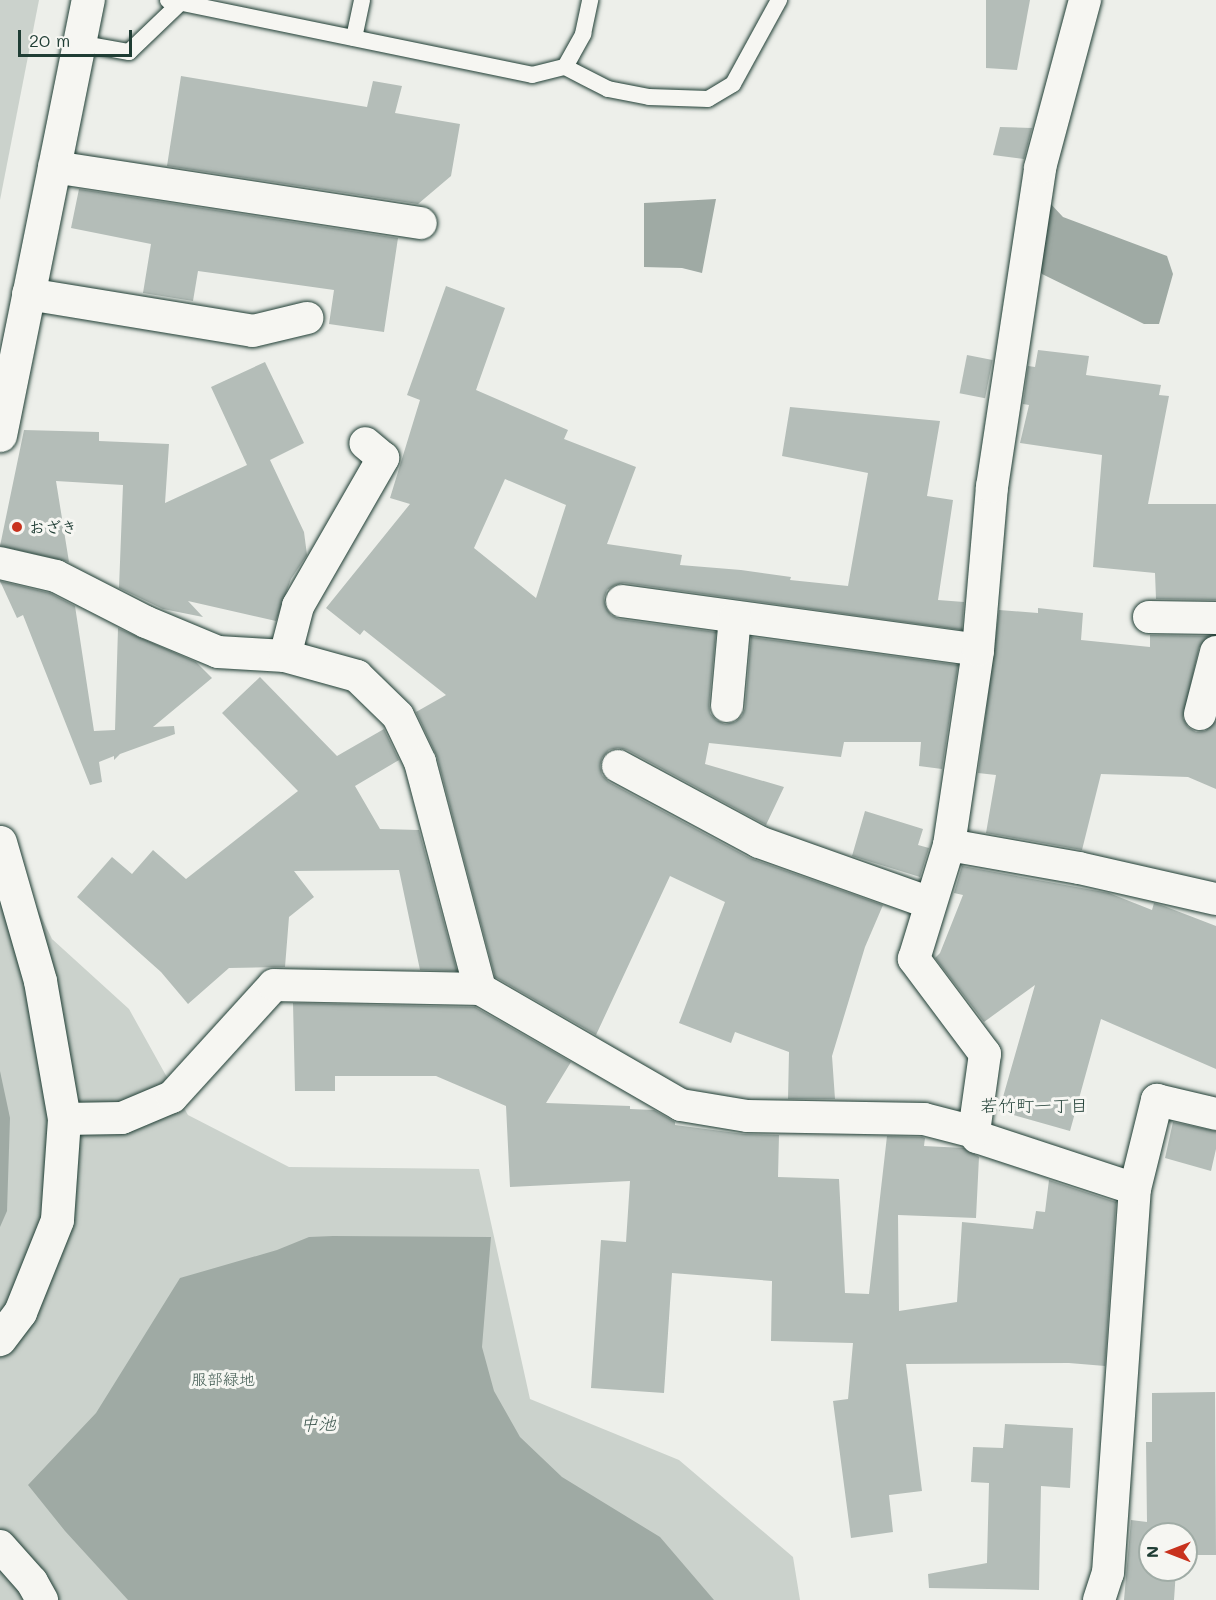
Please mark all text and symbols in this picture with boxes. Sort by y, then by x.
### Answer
scale bar [21,18,135,56]
text: 20 m [29,28,70,52]
place label: おざき [29,517,77,537]
marker: おざき [10,520,24,534]
district label: 若竹町一丁目 [980,1094,1088,1116]
park label: 服部緑地 [191,1369,255,1389]
water label: 中池 [300,1412,336,1434]
north arrow [1138,1522,1198,1582]
text: N [1141,1546,1162,1558]

